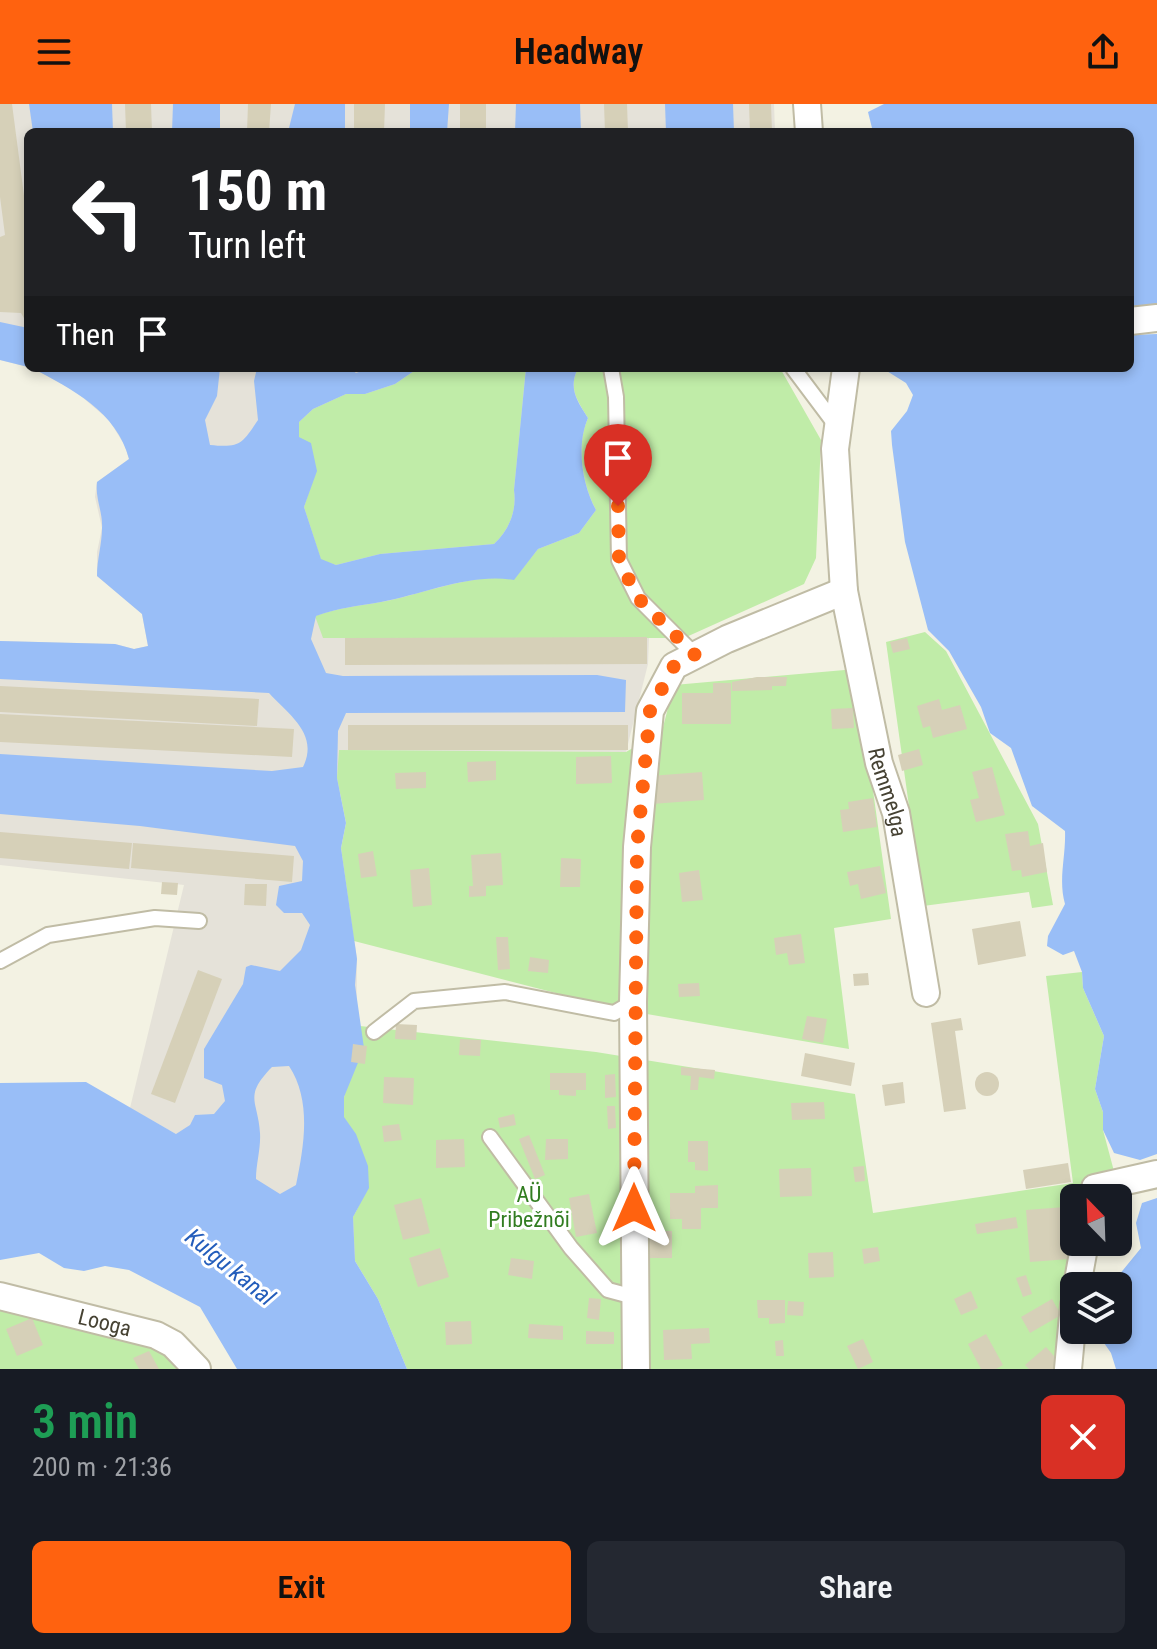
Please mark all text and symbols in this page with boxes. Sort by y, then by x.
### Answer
icon: menu [32,30,76,74]
icon: share [1081,30,1125,74]
text: Headway [514,31,643,73]
text: 150 m [188,158,327,224]
icon: left [56,160,160,264]
text: Turn left [188,225,306,267]
icon: arrive [131,312,175,356]
text: Then [56,317,115,352]
pin [584,424,652,506]
icon: arrive [596,436,640,480]
street label: Remmelga [863,745,912,838]
position arrow [592,1166,676,1250]
park label: AÜ Pribežnõi [488,1182,570,1232]
north arrow [1060,1184,1132,1256]
map controls [1060,1184,1132,1344]
water label: Kulgu kanal [180,1223,281,1312]
button: layers [1060,1272,1132,1344]
street label: Looga [75,1304,134,1341]
text: 3 min [32,1393,138,1450]
button: close [1041,1395,1125,1479]
text: 200 m · 21:36 [32,1452,172,1482]
button: Exit [32,1541,571,1633]
button: Share [587,1541,1125,1633]

